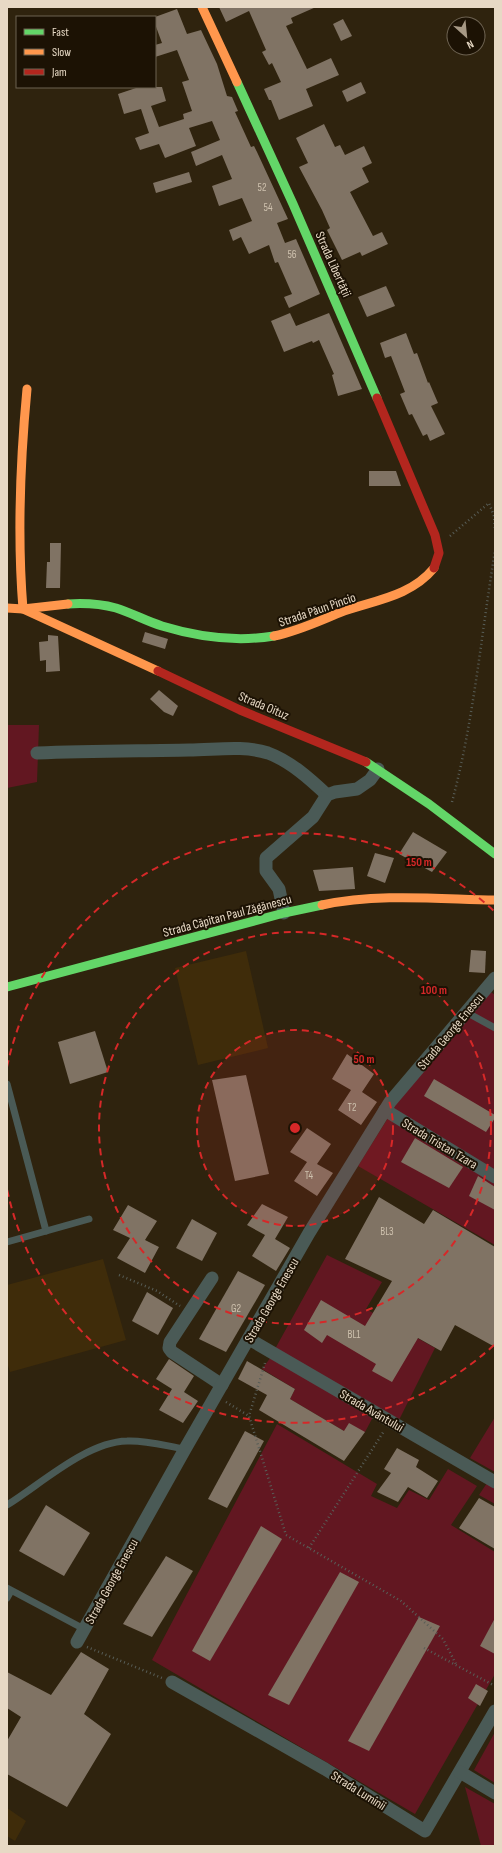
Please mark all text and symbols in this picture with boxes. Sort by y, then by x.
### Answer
legend [16,16,156,88]
north arrow [446,16,486,56]
text: Fast [52,25,69,40]
text: N [465,37,476,52]
text: Slow [52,45,71,60]
text: Jam [51,65,67,80]
house number: 52 [258,181,267,194]
house number: 54 [263,201,273,214]
street label: Strada Libertății [312,229,355,300]
house number: 56 [287,248,297,261]
street label: Strada Păun Pincio [277,589,358,631]
street label: Strada Oituz [236,688,292,724]
text: 150 m [406,855,432,870]
street label: Strada Căpitan Paul Zăgănescu [161,891,293,941]
text: 100 m [421,983,447,998]
street label: Strada George Enescu [414,990,487,1073]
text: 50 m [354,1052,374,1067]
house number: T2 [348,1101,357,1114]
street label: Strada Tristan Tzara [399,1115,480,1173]
centre of rings [288,1121,302,1135]
house number: T4 [305,1169,314,1182]
house number: BL3 [380,1225,394,1238]
street label: Strada George Enescu [241,1255,303,1346]
house number: G2 [231,1302,241,1315]
house number: BL1 [348,1328,361,1341]
street label: Strada Avântului [337,1386,406,1436]
street label: Strada George Enescu [82,1536,142,1627]
street label: Strada Luminii [328,1768,389,1814]

